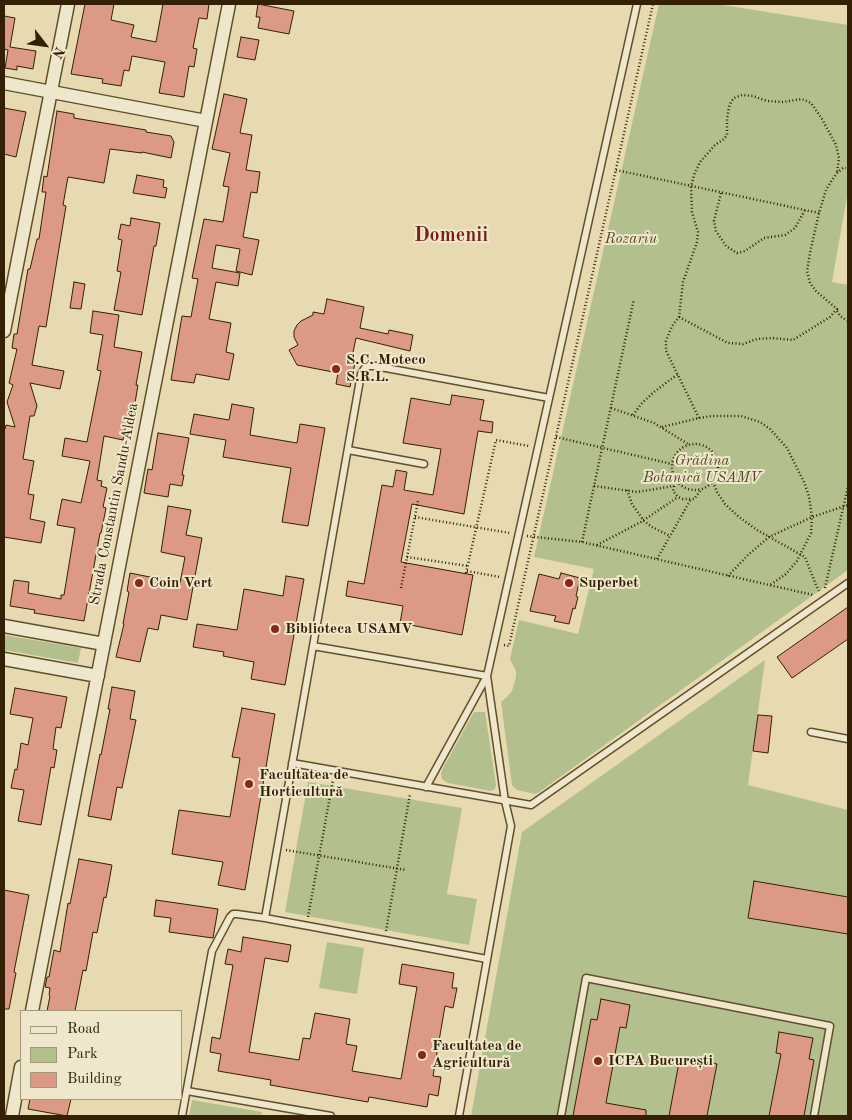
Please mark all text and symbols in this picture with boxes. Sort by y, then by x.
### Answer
north arrow [20,20,70,70]
text: N [49,44,67,61]
district label: Domenii [414,224,488,248]
park label: Rozariu [605,230,657,248]
place label: S.C. Moteco S.R.L. [346,351,426,386]
marker: S.C. Moteco S.R.L. [330,363,342,375]
street label: Strada Constantin Sandu-Aldea [86,401,142,607]
park label: Grădina Botanică USAMV [643,452,761,487]
place label: Coin Vert [149,574,213,592]
place label: Superbet [579,574,639,592]
marker: Coin Vert [133,577,145,589]
marker: Superbet [563,577,575,589]
place label: Biblioteca USAMV [285,620,413,638]
marker: Biblioteca USAMV [269,623,281,635]
place label: Facultatea de Horticultură [259,766,349,801]
marker: Facultatea de Horticultură [243,778,255,790]
legend [20,1010,182,1100]
text: Road [67,1022,100,1037]
place label: Facultatea de Agricultură [432,1037,522,1072]
text: Park [67,1047,98,1062]
marker: Facultatea de Agricultură [416,1049,428,1061]
place label: ICPA București [608,1052,713,1070]
marker: ICPA București [592,1055,604,1067]
text: Building [67,1072,122,1087]

